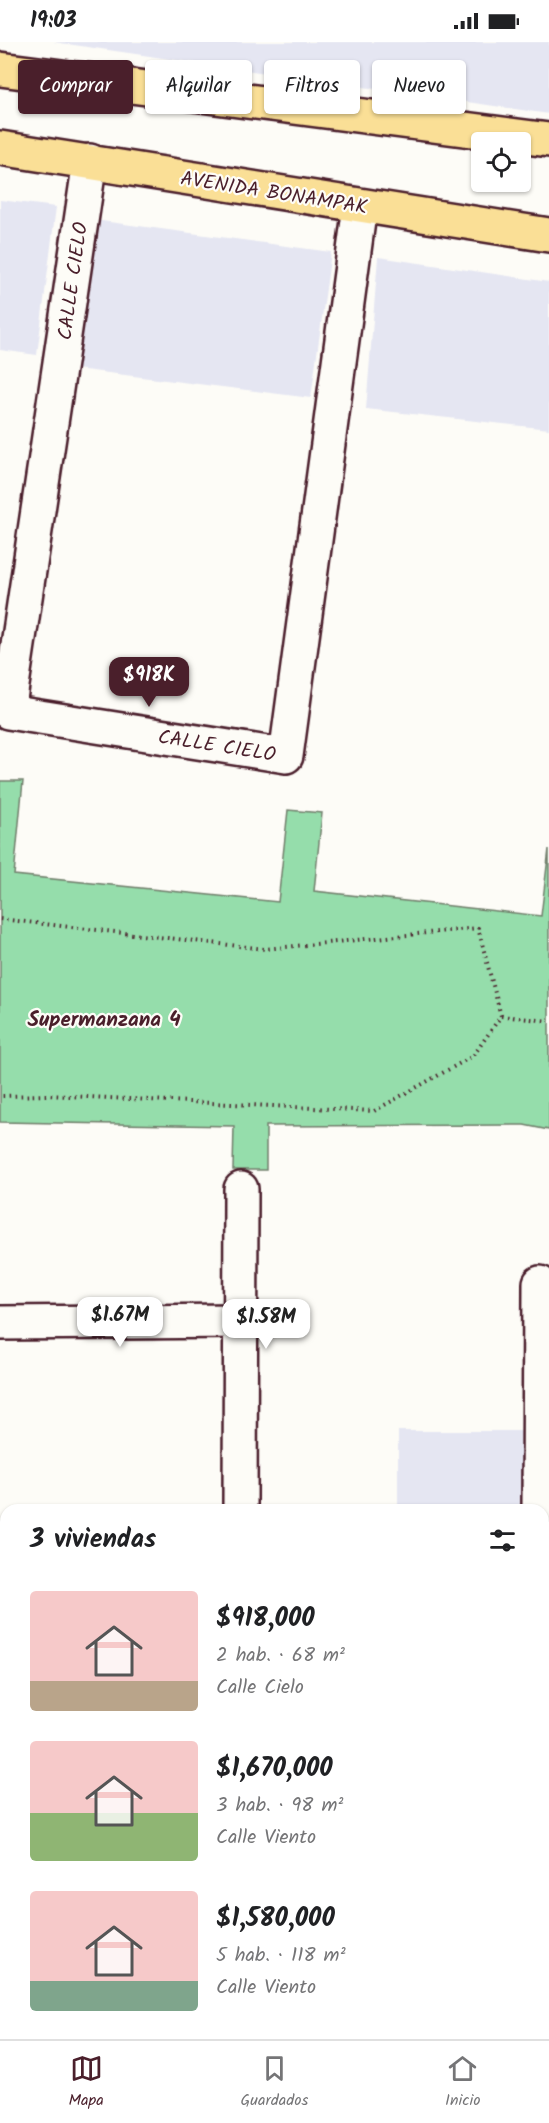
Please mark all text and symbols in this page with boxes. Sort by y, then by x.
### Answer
text: 19:03 [30,4,77,39]
chip: Comprar [18,60,133,114]
chip: Alquilar [145,60,252,114]
chip: Filtros [264,60,360,114]
chip: Nuevo [372,60,466,114]
map controls [471,132,531,192]
button: locate [471,132,531,192]
street label: AVENIDA BONAMPAK [178,163,370,225]
street label: CALLE CIELO [50,220,98,342]
pin: $918K [107,657,191,708]
text: $918K [123,660,175,692]
street label: CALLE CIELO [156,722,278,772]
district label: Supermanzana 4 [27,1004,181,1037]
pin: $1.67M [71,1297,169,1348]
pin: $1.58M [217,1299,315,1350]
text: $1.67M [91,1300,149,1332]
text: $1.58M [236,1302,296,1334]
text: 3 viviendas [30,1519,156,1561]
icon: filters [486,1524,519,1557]
text: $918,000 [216,1598,315,1640]
icon: home [78,1615,150,1687]
text: 2 hab. · 68 m² [216,1640,345,1672]
text: Calle Cielo [216,1672,304,1704]
text: $1,670,000 [216,1748,333,1790]
icon: home [78,1765,150,1837]
text: 3 hab. · 98 m² [216,1790,343,1822]
text: Calle Viento [216,1822,316,1854]
text: $1,580,000 [216,1898,335,1940]
icon: home [78,1915,150,1987]
text: 5 hab. · 118 m² [216,1940,346,1972]
text: Calle Viento [216,1972,316,2004]
tab: Mapa [68,2052,104,2113]
tab: Guardados [240,2052,308,2113]
tab: Inicio [445,2052,481,2113]

